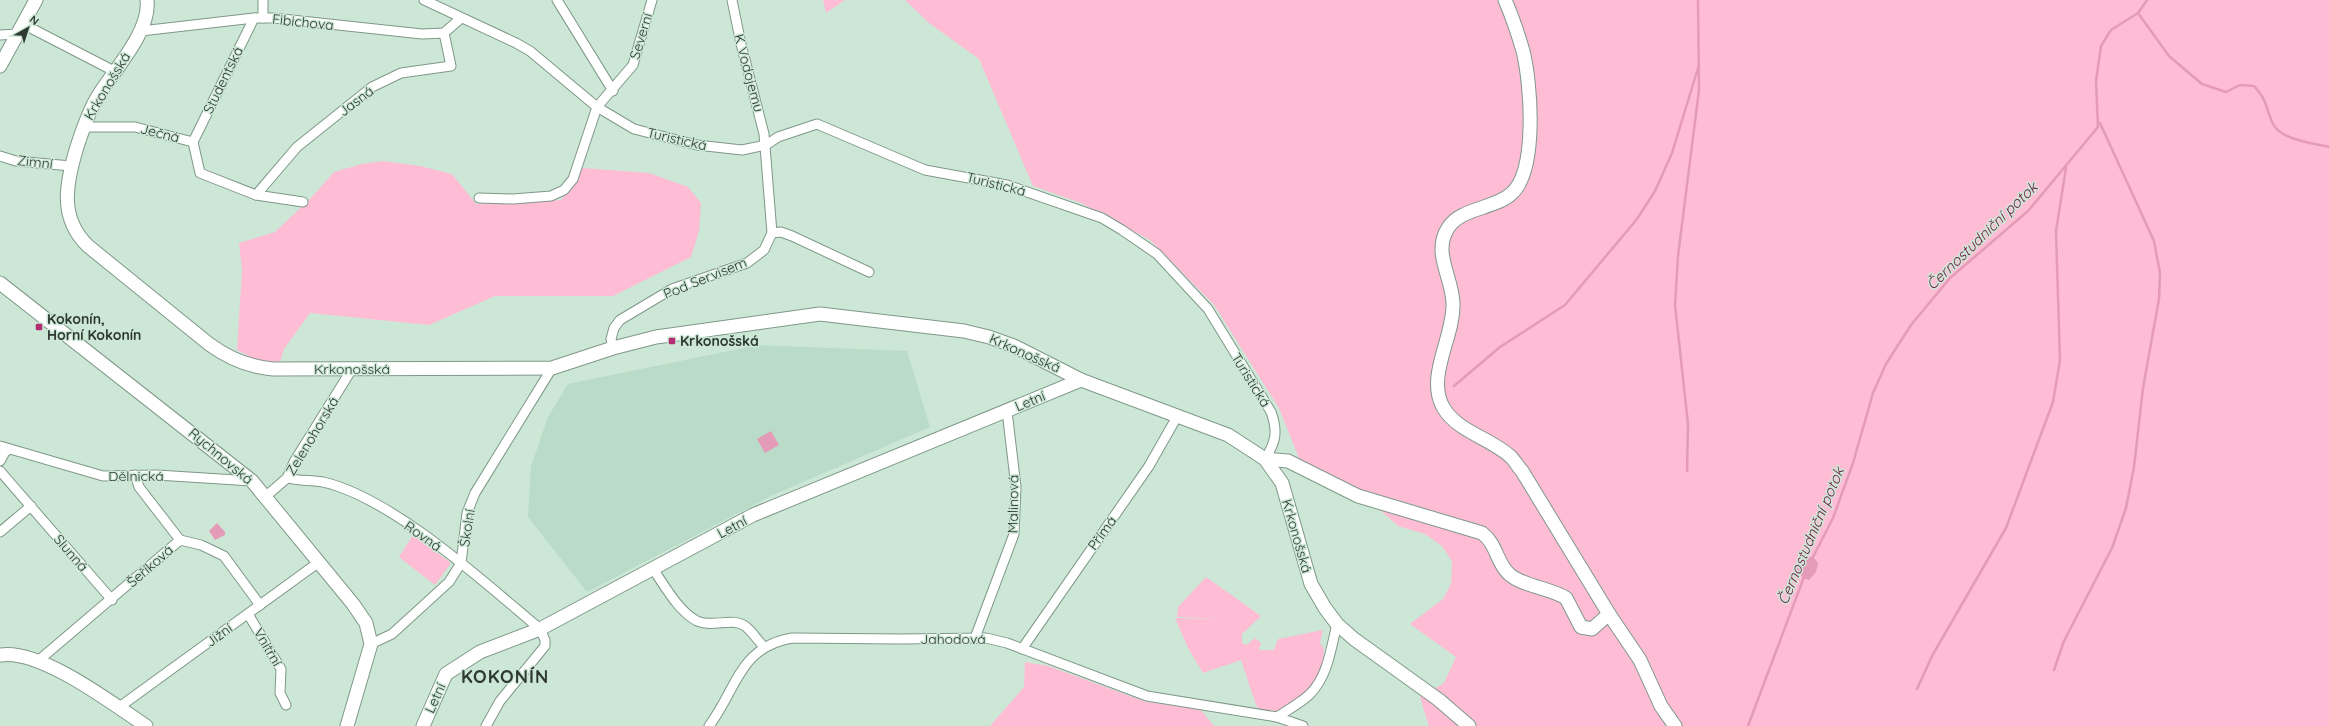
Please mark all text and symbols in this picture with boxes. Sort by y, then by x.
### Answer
north arrow [8,8,48,48]
street label: Fibichova [271,10,335,34]
street label: Severní [625,11,657,61]
text: N [27,12,42,28]
street label: K Vodojemu [730,32,768,114]
street label: Studentská [199,43,247,117]
street label: Krkonošská [80,49,134,123]
street label: Jasná [335,82,377,120]
street label: Ječná [139,119,181,147]
street label: Turistická [645,123,709,155]
street label: Zimní [16,151,54,173]
street label: Turistická [964,168,1028,200]
water label: Černostudniční potok [1922,176,2043,294]
street label: Pod Servisem [661,253,749,303]
place label: Kokonín, Horní Kokonín [47,310,141,344]
marker: Kokonín, Horní Kokonín [34,322,44,332]
street label: Krkonošská [987,329,1063,377]
place label: Krkonošská [680,332,759,350]
marker: Krkonošská [667,336,677,346]
street label: Turistická [1227,350,1275,410]
street label: Krkonošská [314,360,390,378]
street label: Letní [1012,387,1048,415]
street label: Zelenohorská [281,393,343,479]
street label: Rychnovská [185,424,257,488]
water label: Černostudniční potok [1773,462,1849,607]
street label: Dělnická [108,467,164,485]
street label: Malinová [1003,475,1023,533]
street label: Krkonošská [1278,497,1316,575]
street label: Školní [455,508,479,548]
street label: Letní [714,512,750,542]
street label: Přímá [1084,512,1120,554]
street label: Rovná [401,517,445,555]
street label: Slunná [50,531,92,575]
street label: Šeříková [123,541,177,591]
street label: Jižní [202,619,236,651]
street label: Vnitřní [250,625,286,669]
street label: Jahodová [920,630,986,648]
district label: KOKONÍN [461,665,549,688]
street label: Letní [420,680,450,716]

